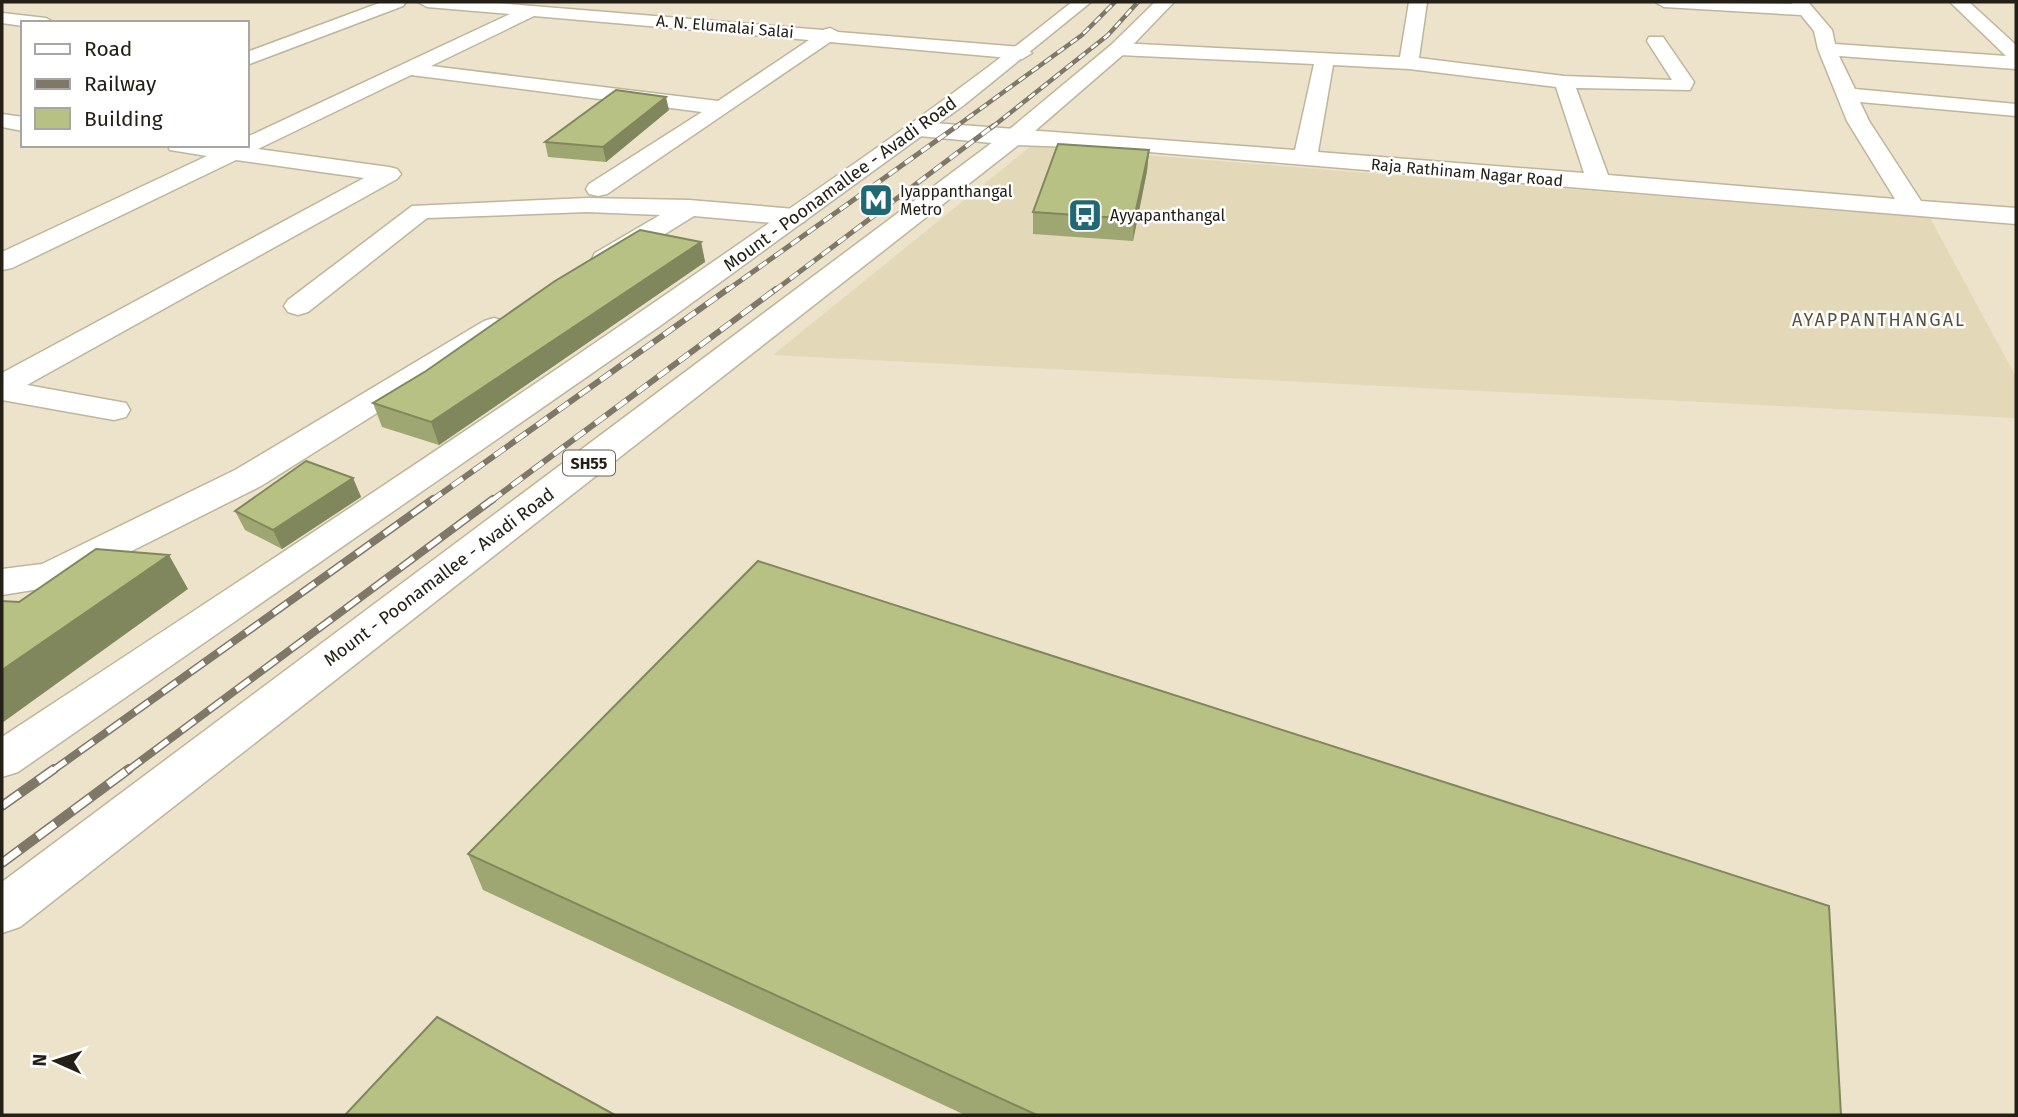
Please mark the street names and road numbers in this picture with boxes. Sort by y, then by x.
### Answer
street label: A. N. Elumalai Salai [655,11,795,42]
street label: Mount - Poonamallee - Avadi Road [719,92,961,276]
street label: Raja Rathinam Nagar Road [1370,155,1564,190]
road number: SH55 [563,450,615,476]
street label: Mount - Poonamallee - Avadi Road [319,483,559,671]

